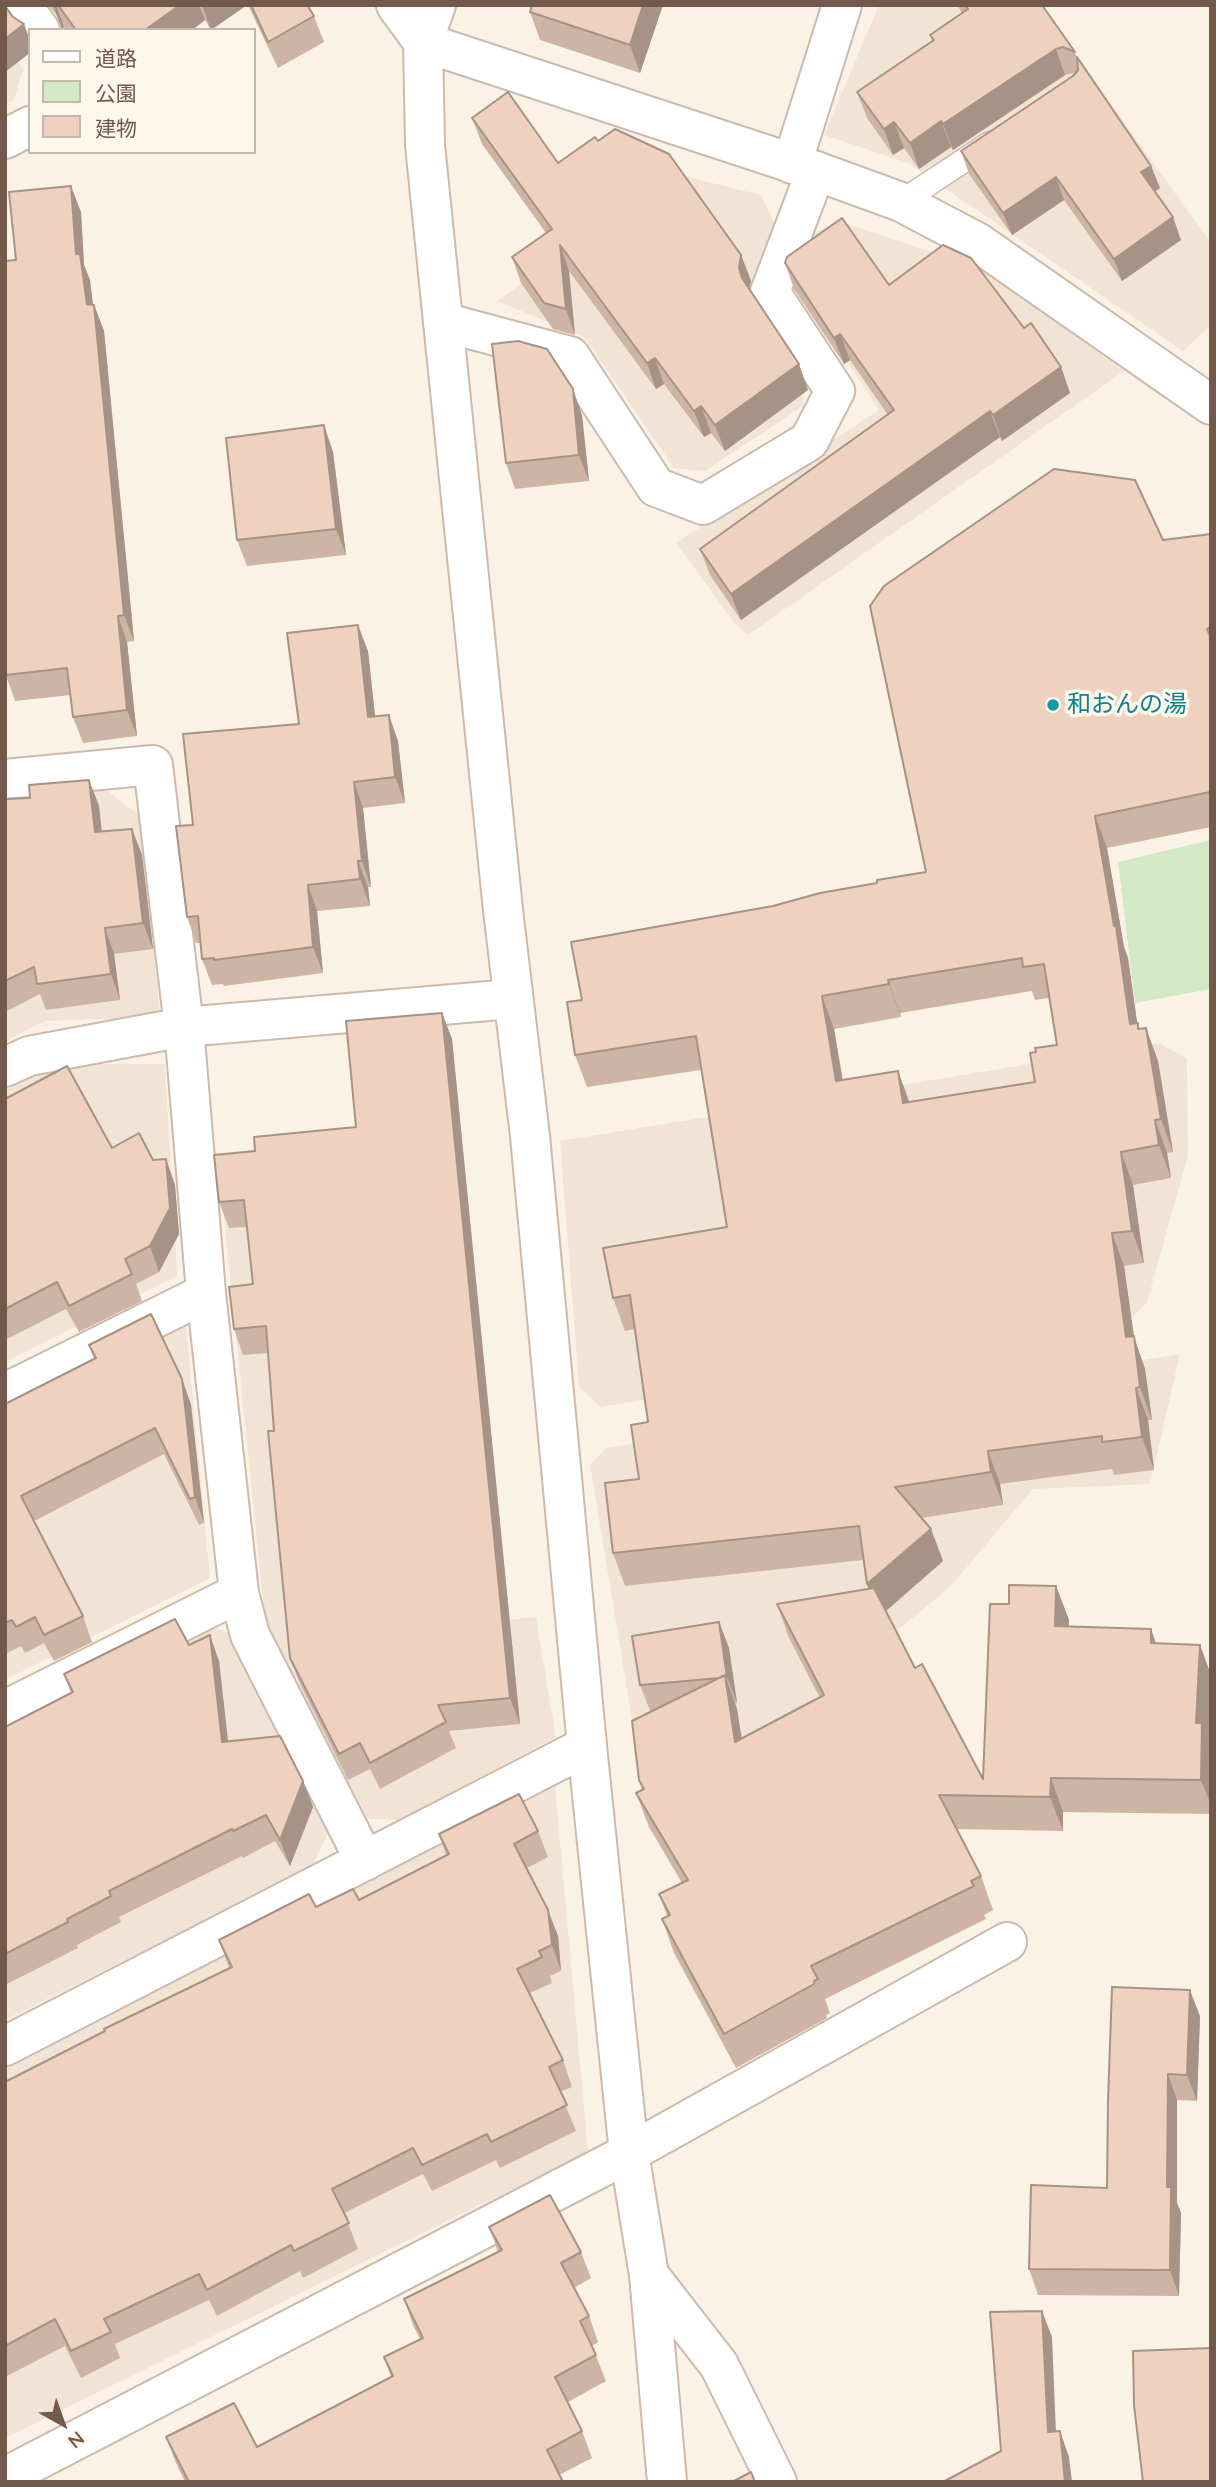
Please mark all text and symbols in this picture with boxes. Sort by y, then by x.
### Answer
legend [28,28,256,154]
text: 道路 [95,45,137,71]
text: 公園 [95,80,137,106]
text: 建物 [95,115,137,141]
place label: 和おんの湯 [1067,691,1187,719]
marker: 和おんの湯 [1045,697,1061,713]
north arrow [28,2389,98,2459]
text: N [63,2426,90,2454]

